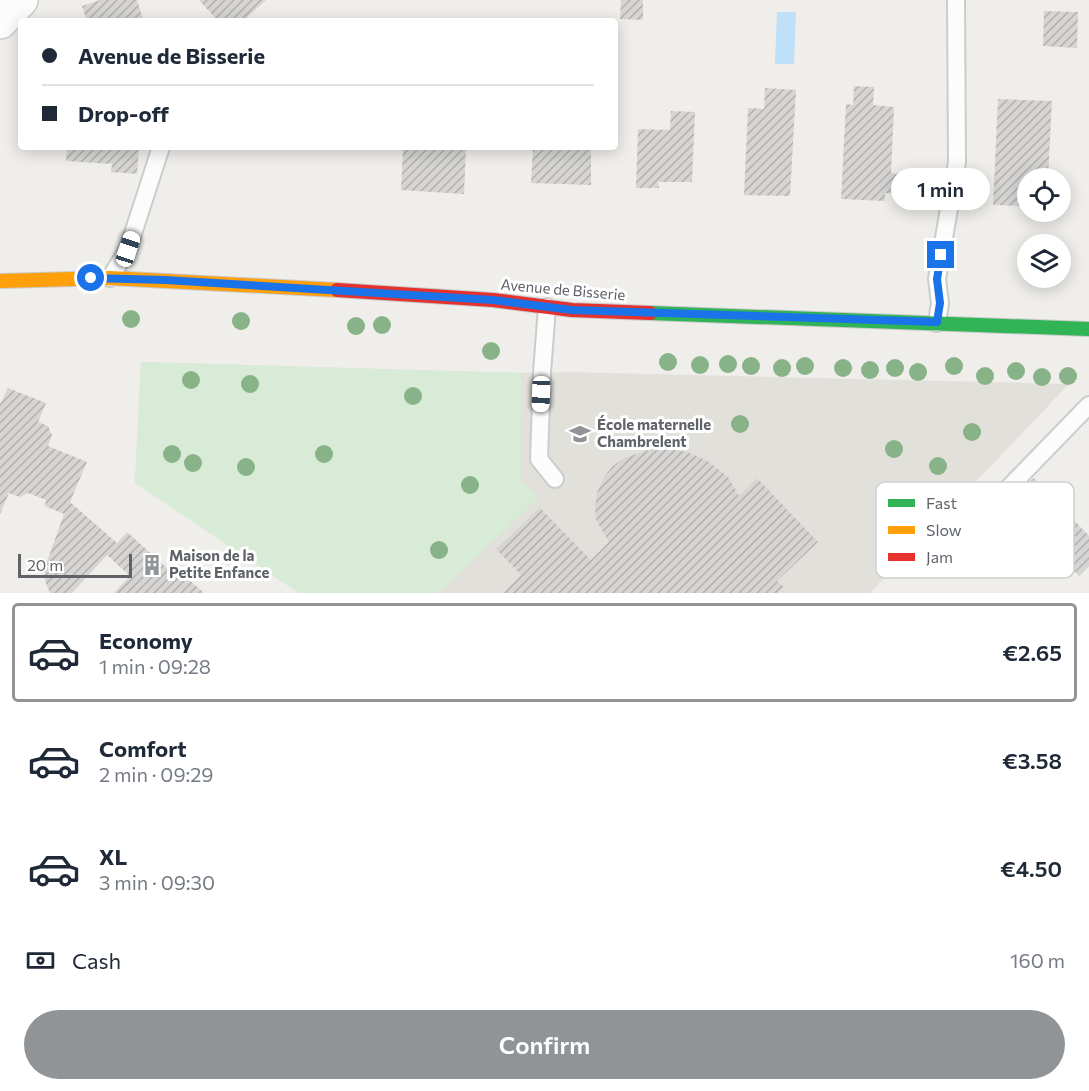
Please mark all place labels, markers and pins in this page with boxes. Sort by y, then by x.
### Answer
place label: École maternelle Chambrelent [597,415,711,450]
school or university icon: École maternelle Chambrelent [568,422,592,446]
place label: Maison de la Petite Enfance [169,546,269,581]
building icon: Maison de la Petite Enfance [140,553,164,577]

